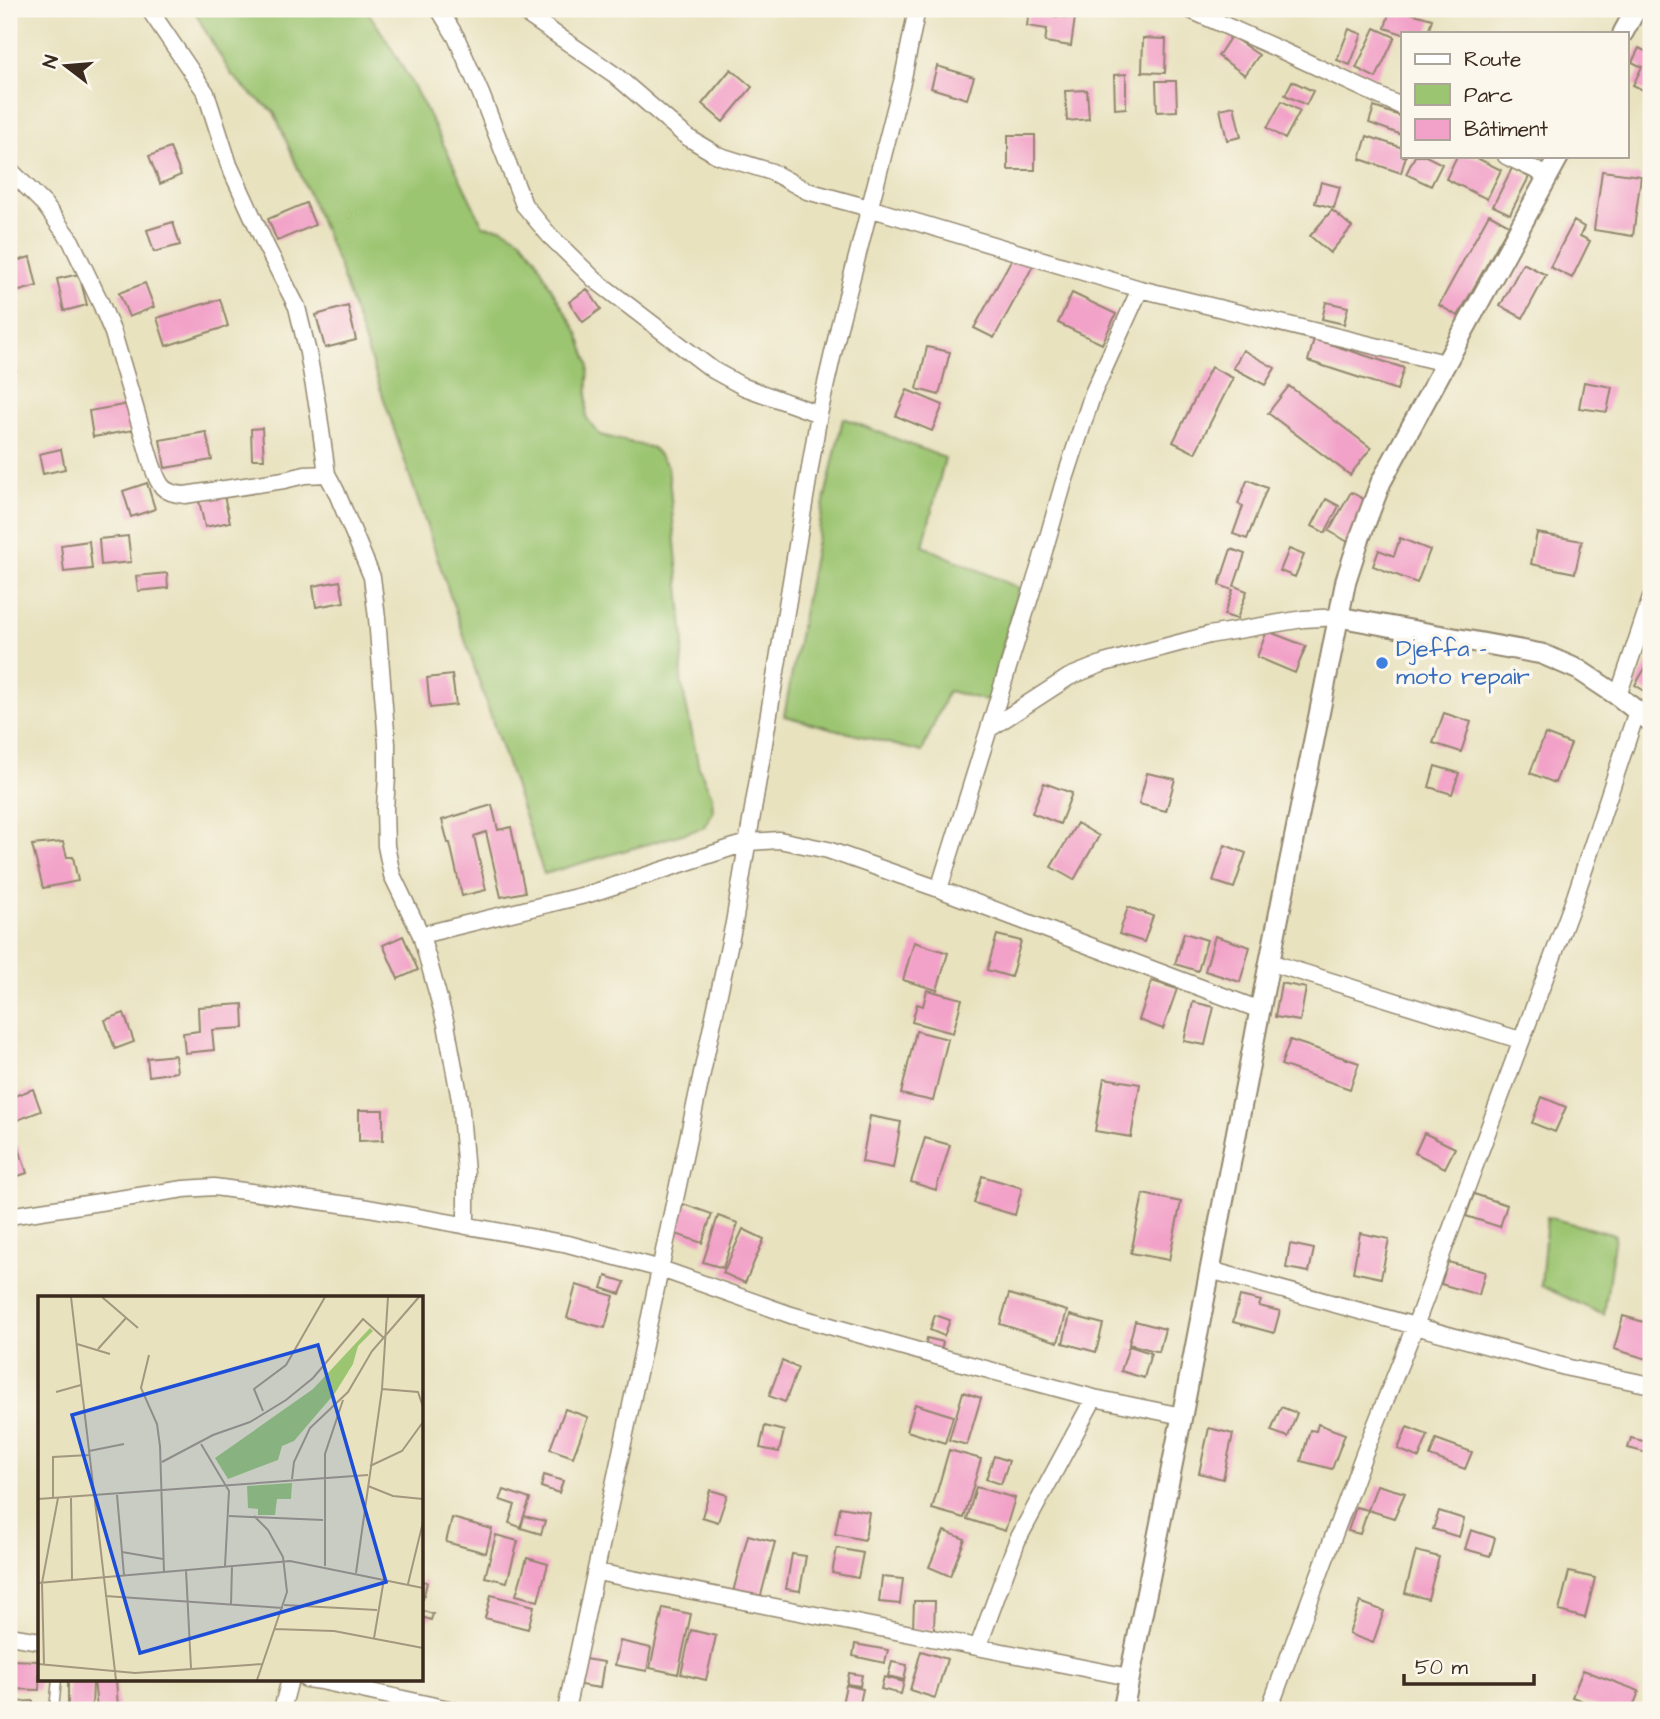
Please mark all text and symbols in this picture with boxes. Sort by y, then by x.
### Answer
north arrow [32,32,102,102]
legend [1401,32,1628,158]
text: Route [1464,45,1521,74]
text: N [36,52,66,71]
text: Parc [1464,81,1513,110]
text: Bâtiment [1464,115,1548,144]
place label: Djeffa – moto repair [1396,632,1530,694]
marker: Djeffa – moto repair [1374,655,1390,671]
inset map [38,1296,424,1680]
scale bar [1404,1642,1534,1686]
text: 50 m [1415,1653,1469,1682]

